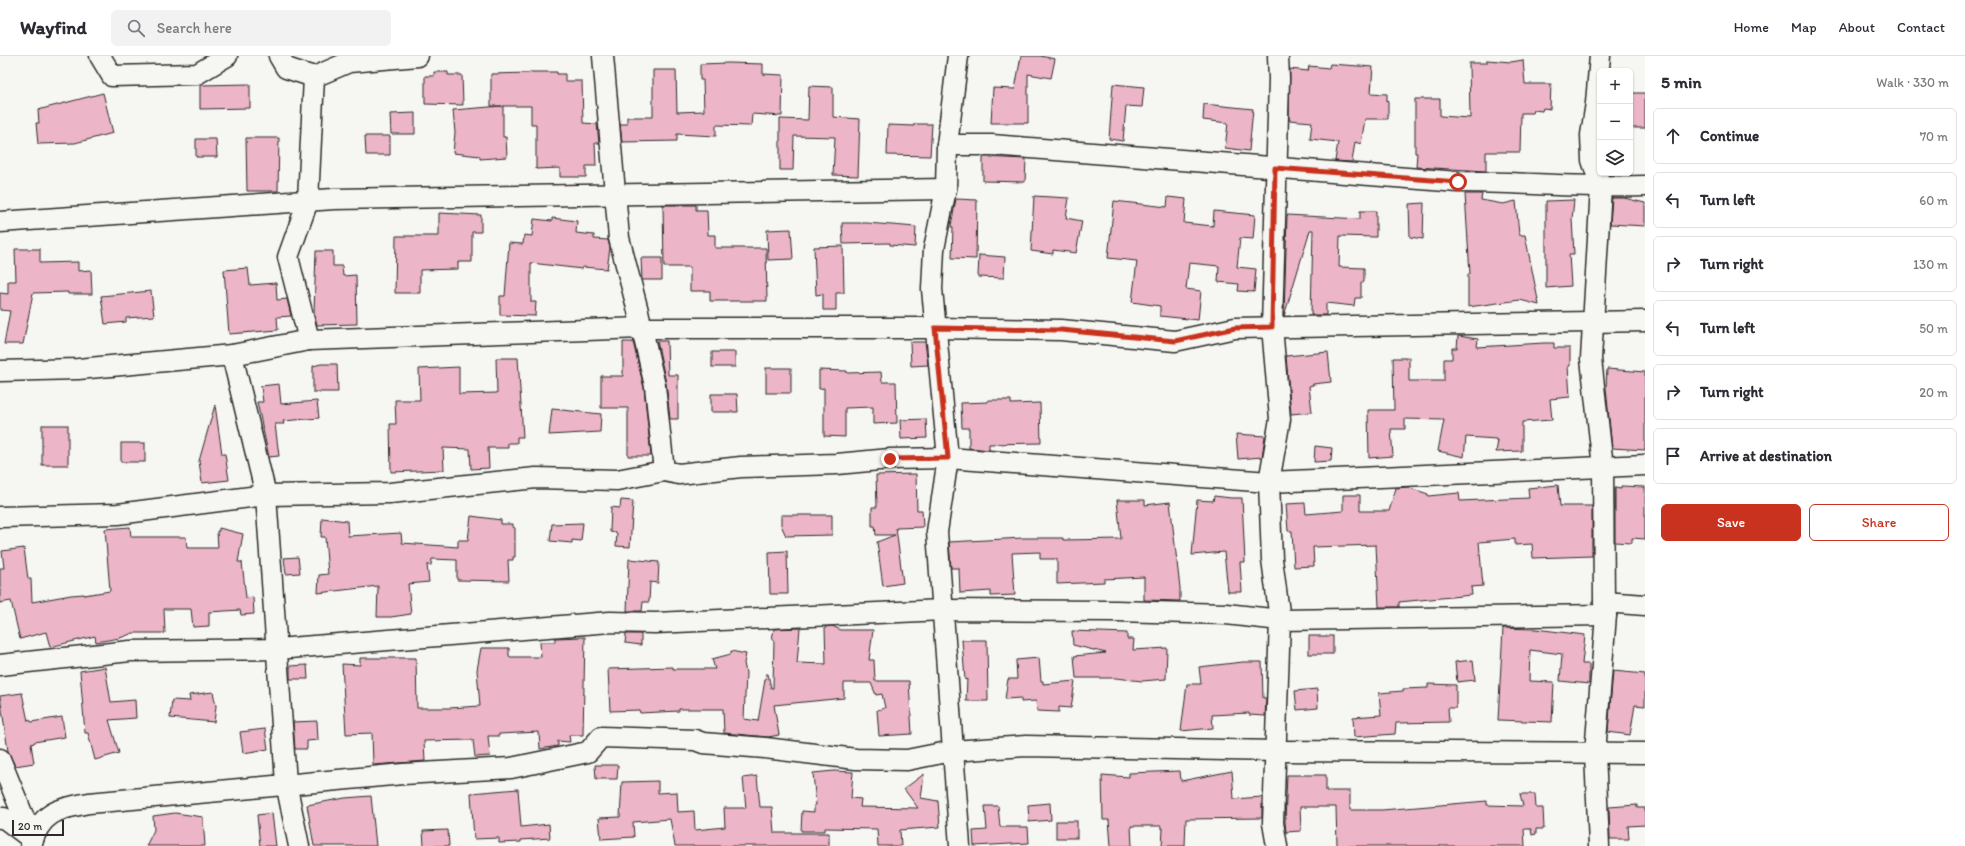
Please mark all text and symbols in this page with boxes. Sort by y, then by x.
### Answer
search box [111,10,391,46]
text: Wayfind [20,16,87,39]
icon: search [125,17,147,39]
text: Search here [157,19,232,37]
text: Home [1734,19,1769,36]
text: Map [1791,19,1817,36]
text: About [1839,19,1875,36]
text: Contact [1897,19,1945,36]
map controls [1597,68,1633,176]
button: + [1597,68,1633,104]
text: 5 min [1661,72,1701,92]
text: Walk · 330 m [1876,75,1949,90]
button: − [1597,104,1633,140]
icon: ahead [1662,125,1684,147]
text: Continue [1700,127,1759,145]
text: 70 m [1920,129,1948,144]
button: layers [1597,140,1633,176]
route start [1449,173,1467,191]
icon: left [1662,189,1684,211]
text: Turn left [1700,191,1755,209]
text: 60 m [1919,193,1948,208]
icon: right [1662,253,1684,275]
text: Turn right [1700,255,1764,273]
text: 130 m [1913,257,1948,272]
icon: left [1662,317,1684,339]
text: Turn left [1700,319,1755,337]
text: 50 m [1919,321,1948,336]
icon: right [1662,381,1684,403]
text: Turn right [1700,383,1764,401]
text: 20 m [1919,385,1948,400]
icon: arrive [1662,445,1684,467]
text: Arrive at destination [1700,447,1832,465]
route end [881,450,899,468]
button: Save [1661,504,1801,541]
button: Share [1809,504,1949,541]
scale bar [12,818,64,837]
text: 20 m [18,820,42,833]

